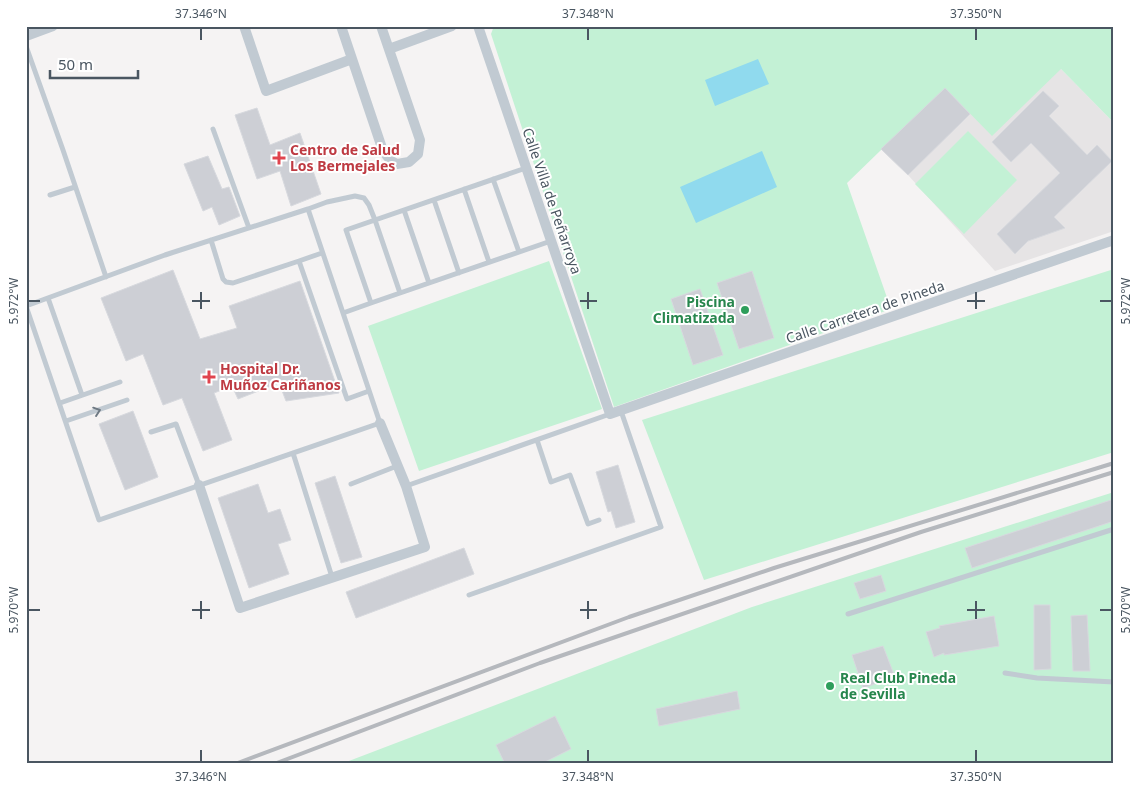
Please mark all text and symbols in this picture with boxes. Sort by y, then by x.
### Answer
text: 37.346°N [175,5,227,22]
text: 37.348°N [562,5,614,22]
text: 37.350°N [950,5,1002,22]
scale bar [50,48,138,80]
text: 50 m [58,54,93,74]
street label: Calle Villa de Peñarroya [518,125,586,277]
place label: Centro de Salud Los Bermejales [290,140,400,175]
marker: Centro de Salud Los Bermejales [272,151,286,165]
street label: Calle Carretera de Pineda [783,275,947,348]
text: 5.972°W [5,278,22,324]
text: 5.972°W [1117,278,1134,324]
place label: Piscina Climatizada [653,292,735,327]
marker: Piscina Climatizada [739,304,751,316]
place label: Hospital Dr. Muñoz Cariñanos [220,359,341,394]
marker: Hospital Dr. Muñoz Cariñanos [202,370,216,384]
one-way arrow [92,407,100,417]
text: 5.970°W [5,587,22,633]
text: 5.970°W [1117,587,1134,633]
place label: Real Club Pineda de Sevilla [840,668,956,703]
marker: Real Club Pineda de Sevilla [824,680,836,692]
text: 37.346°N [175,768,227,785]
text: 37.348°N [562,768,614,785]
text: 37.350°N [950,768,1002,785]

